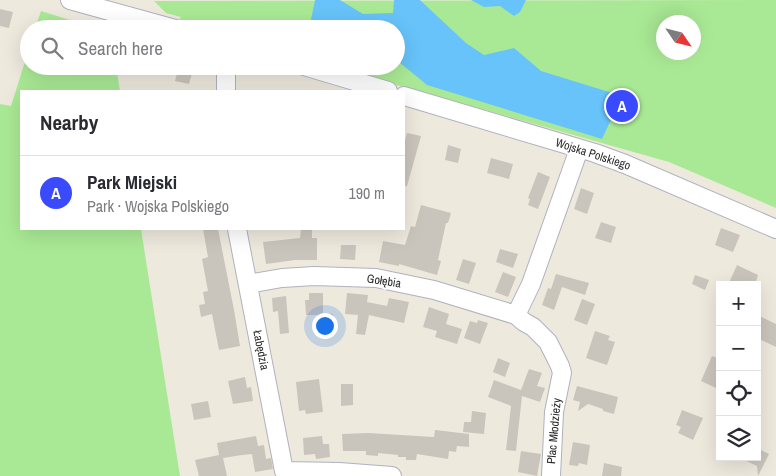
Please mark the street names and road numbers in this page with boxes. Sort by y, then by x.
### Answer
street label: Wojska Polskiego [553,134,633,174]
street label: Gołębia [366,270,403,292]
street label: Łabędzia [249,329,273,372]
street label: Plac Młodzieży [543,397,565,465]

